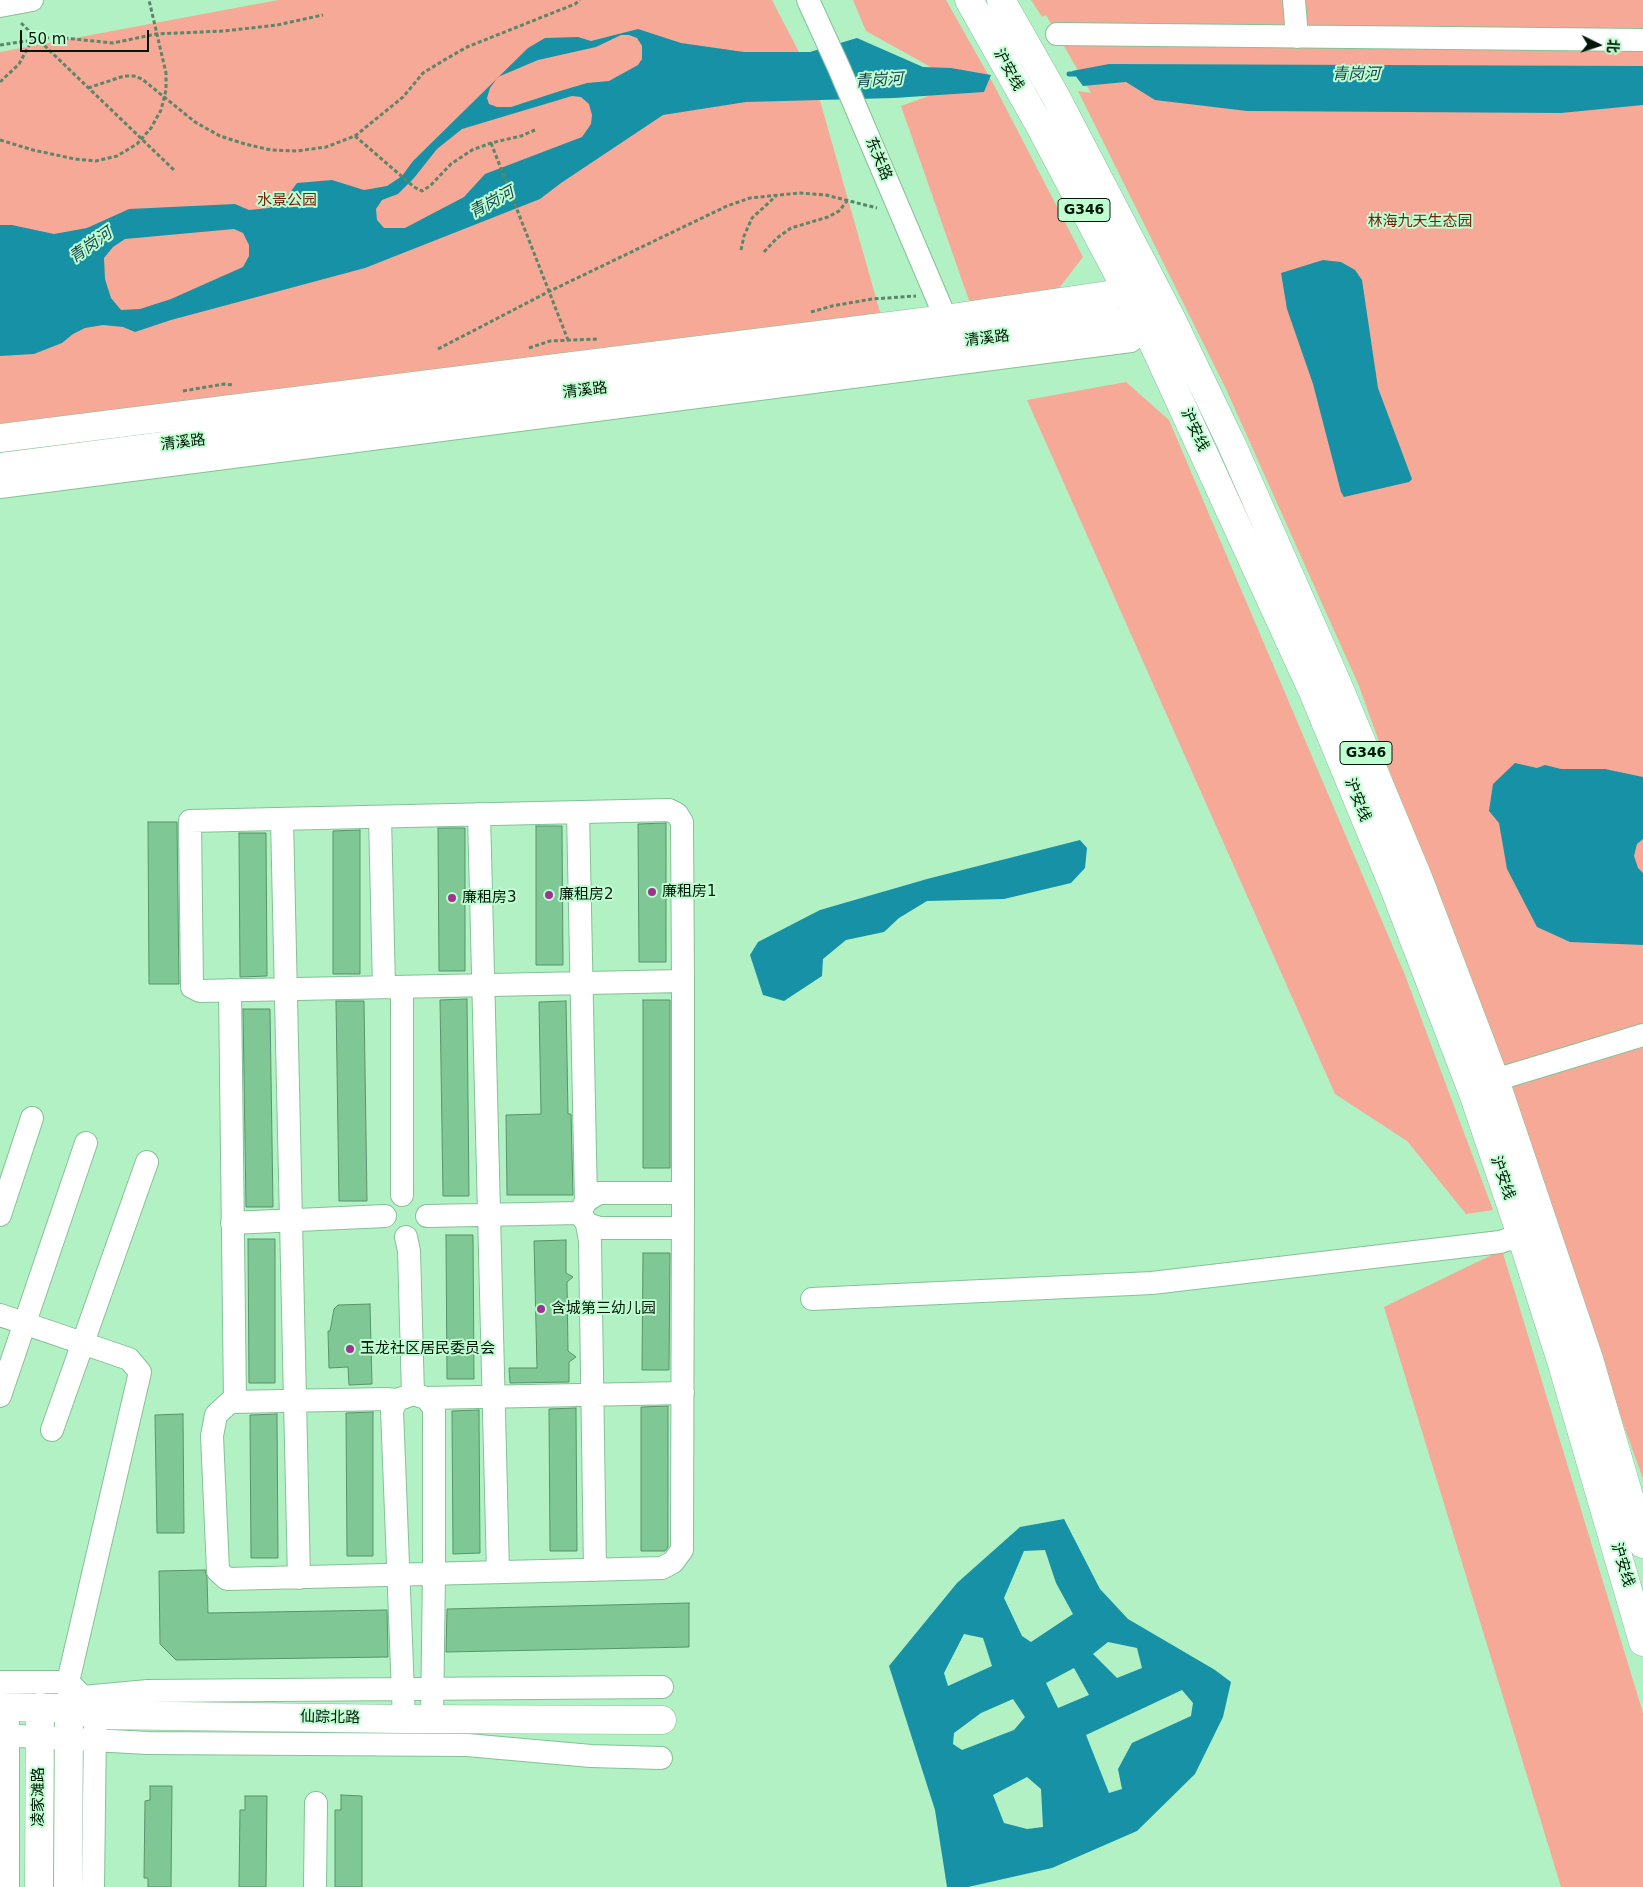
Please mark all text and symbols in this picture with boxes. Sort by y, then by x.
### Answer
scale bar [22,20,151,52]
north arrow [1573,20,1623,70]
text: 50 m [28,30,66,48]
text: 北 [1604,39,1621,54]
street label: 沪安线 [989,46,1027,94]
water label: 青岗河 [1332,65,1380,85]
water label: 青岗河 [855,70,903,92]
street label: 东关路 [861,135,895,183]
water label: 青岗河 [466,183,518,223]
park label: 水景公园 [257,192,317,210]
road number: G346 [1058,198,1110,222]
park label: 林海九天生态园 [1368,213,1472,231]
water label: 青岗河 [66,224,116,268]
street label: 清溪路 [964,327,1010,351]
street label: 清溪路 [562,379,608,403]
street label: 沪安线 [1176,406,1212,454]
street label: 清溪路 [160,431,206,455]
road number: G346 [1340,741,1392,764]
street label: 沪安线 [1340,776,1374,824]
place label: 廉租房1 [662,883,717,901]
place label: 廉租房2 [559,886,614,904]
marker: 廉租房1 [646,886,658,898]
place label: 廉租房3 [462,889,517,907]
marker: 廉租房2 [543,889,555,901]
marker: 廉租房3 [446,892,458,904]
street label: 沪安线 [1486,1154,1518,1202]
place label: 含城第三幼儿园 [551,1300,656,1318]
marker: 含城第三幼儿园 [535,1303,547,1315]
place label: 玉龙社区居民委员会 [360,1340,495,1358]
marker: 玉龙社区居民委员会 [344,1343,356,1355]
street label: 沪安线 [1607,1541,1637,1589]
street label: 仙踪北路 [300,1708,360,1728]
street label: 凌家滩路 [30,1767,48,1827]

